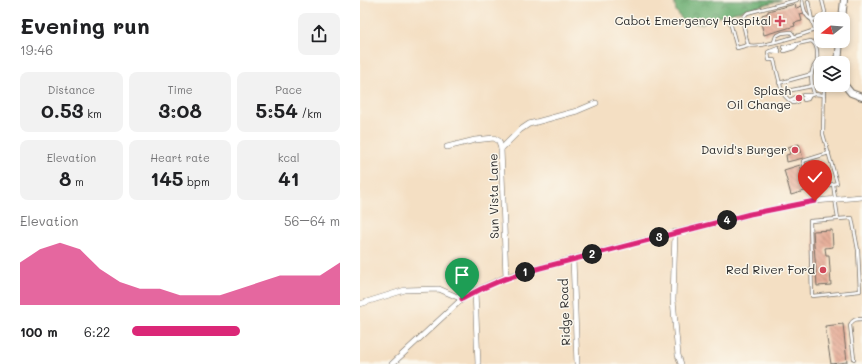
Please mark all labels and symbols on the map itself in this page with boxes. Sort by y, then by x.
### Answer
place label: Cabot Emergency Hospital [615,12,771,28]
north arrow [814,12,850,48]
marker: Cabot Emergency Hospital [774,15,786,27]
place label: Splash Oil Change [727,82,791,112]
marker: Splash Oil Change [794,93,804,103]
place label: David's Burger [701,141,787,157]
marker: David's Burger [790,145,800,155]
street label: Sun Vista Lane [484,153,502,239]
pin [798,160,832,201]
pin: 4 [717,210,737,230]
pin: 3 [649,227,669,247]
pin: 2 [582,244,602,264]
pin [445,258,479,299]
place label: Red River Ford [726,261,815,277]
pin: 1 [515,262,535,282]
marker: Red River Ford [818,265,828,275]
street label: Ridge Road [555,278,573,346]

